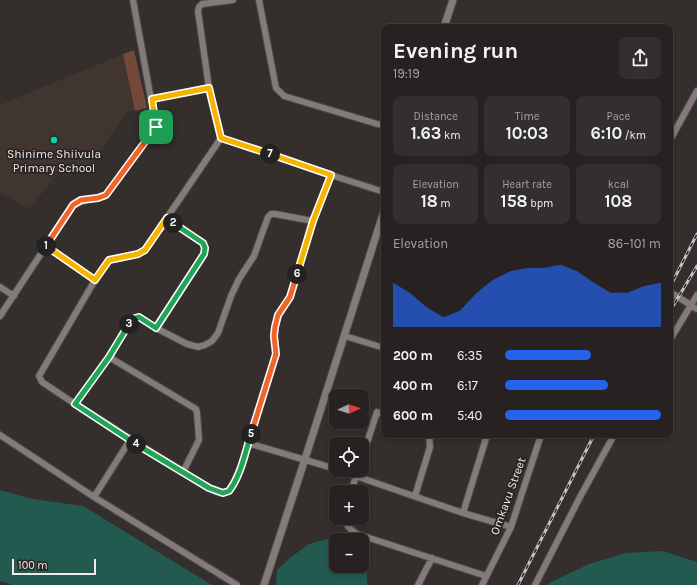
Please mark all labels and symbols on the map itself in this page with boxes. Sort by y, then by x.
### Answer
pin [139,110,173,144]
marker: Shinime Shiivula Primary School [49,135,59,145]
pin: 7 [260,144,280,164]
place label: Shinime Shiivula Primary School [7,147,101,175]
pin: 2 [163,213,183,233]
pin: 1 [36,236,56,256]
pin: 6 [287,264,307,284]
pin: 3 [119,314,139,334]
north arrow [329,389,369,429]
pin: 5 [241,424,261,444]
pin: 4 [126,434,146,454]
street label: Omkavu Street [487,455,529,537]
scale bar [12,557,96,576]

